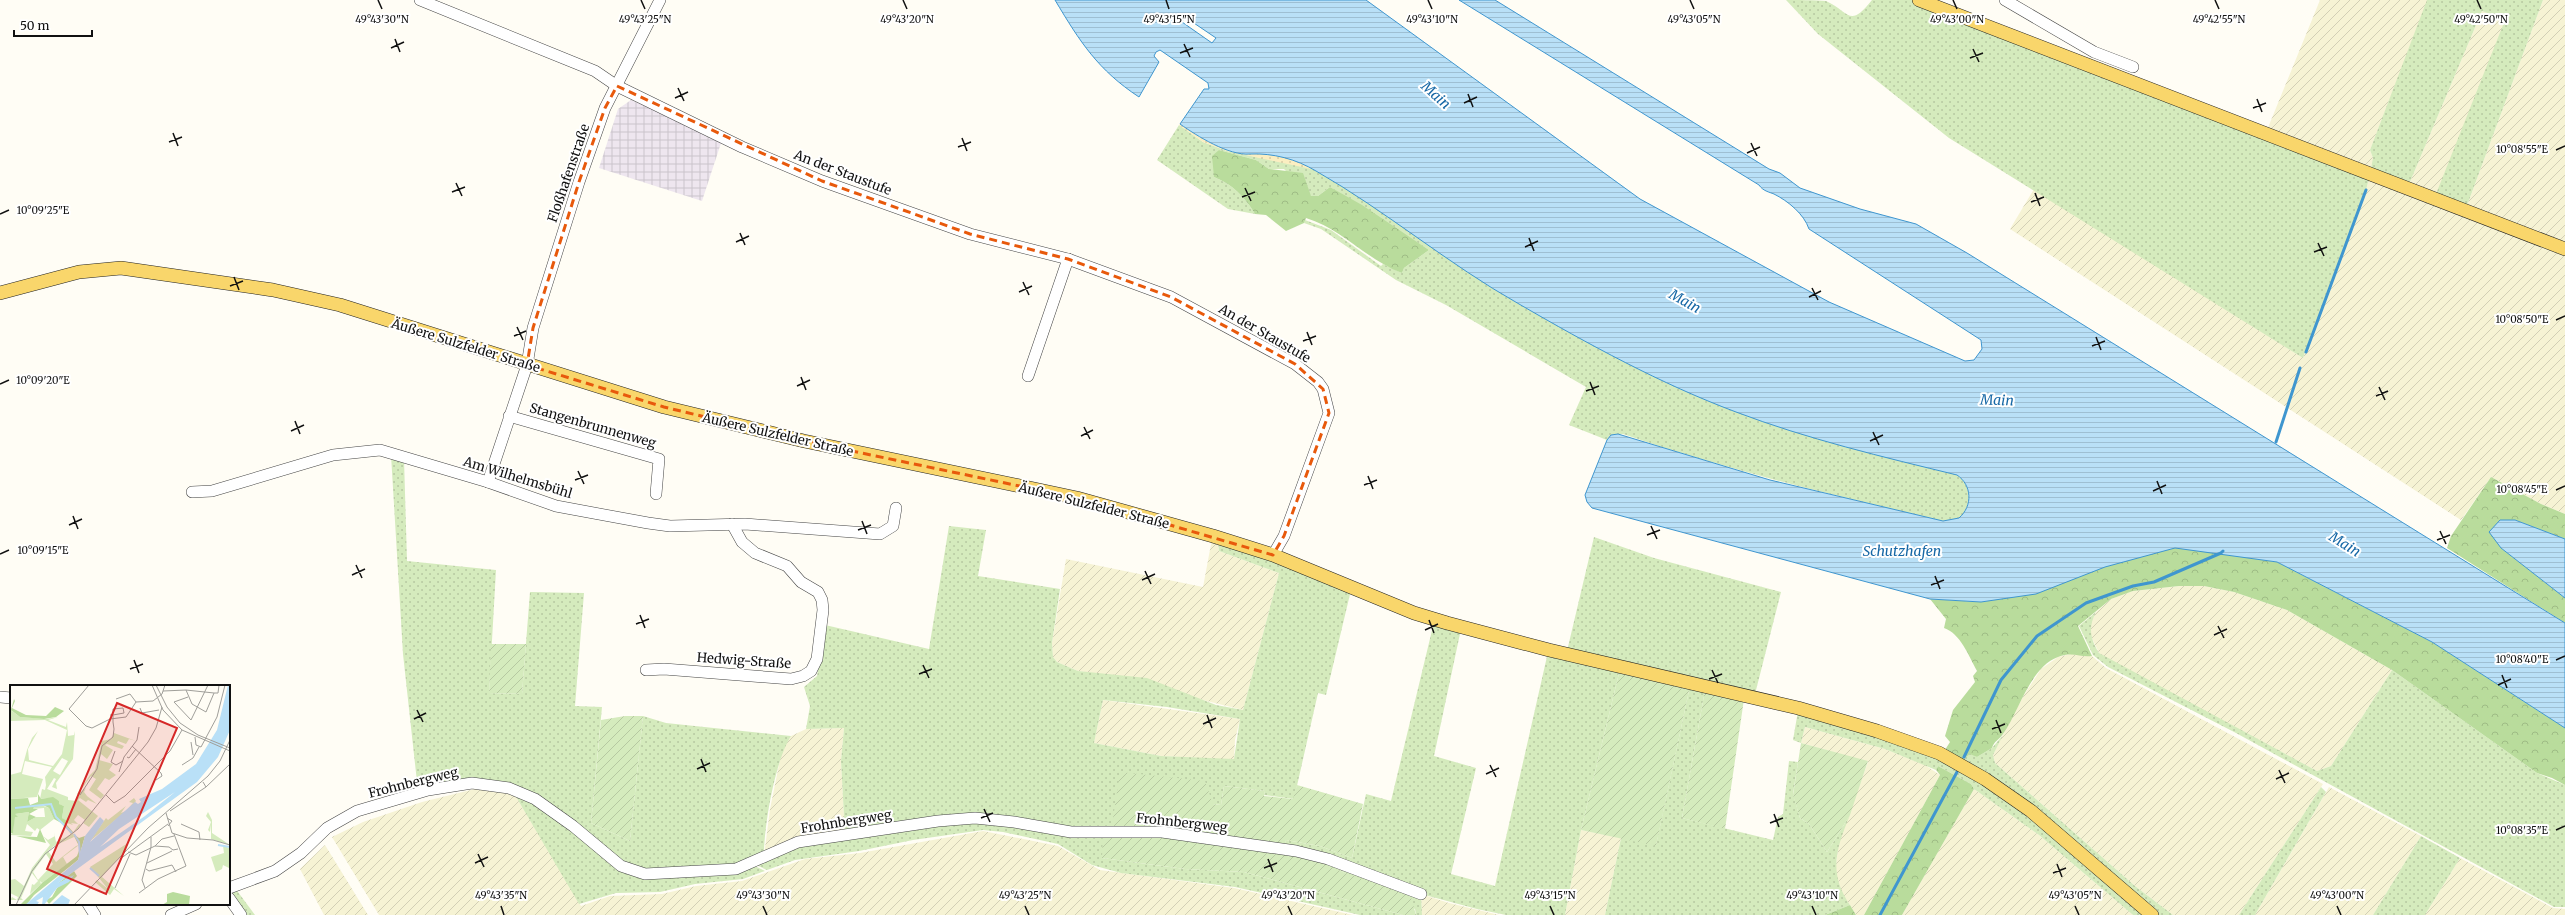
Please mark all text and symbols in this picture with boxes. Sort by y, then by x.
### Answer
scale bar [14,12,92,38]
text: 49°43'30"N [355,13,409,26]
text: 49°43'25"N [619,13,671,26]
text: 49°43'20"N [880,13,934,26]
text: 49°43'15"N [1143,13,1195,26]
text: 49°43'10"N [1406,13,1458,26]
text: 49°43'05"N [1668,13,1721,26]
text: 49°43'00"N [1930,13,1984,26]
text: 49°42'55"N [2193,13,2246,26]
text: 49°42'50"N [2454,13,2508,26]
text: 50 m [20,18,49,33]
water label: Main [1417,76,1454,113]
street label: Floßhafenstraße [544,121,593,225]
text: 10°08'55"E [2496,143,2549,156]
street label: An der Staustufe [791,146,894,199]
text: 10°09'25"E [17,204,70,217]
water label: Main [1665,285,1704,317]
street label: An der Staustufe [1215,300,1314,367]
text: 10°08'50"E [2496,313,2549,326]
street label: Äußere Sulzfelder Straße [388,314,542,376]
text: 10°09'20"E [16,374,70,387]
water label: Main [1979,390,2014,410]
street label: Stangenbrunnenweg [528,399,658,452]
street label: Äußere Sulzfelder Straße [700,409,855,460]
street label: Am Wilhelmsbühl [460,452,574,502]
street label: Äußere Sulzfelder Straße [1016,478,1171,532]
text: 10°08'45"E [2497,483,2548,496]
water label: Main [2325,527,2364,561]
water label: Schutzhafen [1863,542,1941,560]
text: 10°09'15"E [18,544,69,557]
street label: Hedwig-Straße [696,649,792,672]
text: 10°08'40"E [2496,653,2549,666]
inset map [10,685,230,905]
street label: Frohnbergweg [366,763,460,802]
street label: Frohnbergweg [799,806,893,837]
street label: Frohnbergweg [1135,809,1229,836]
text: 10°08'35"E [2496,824,2549,837]
text: 49°43'35"N [475,889,527,902]
text: 49°43'30"N [736,889,790,902]
text: 49°43'25"N [999,889,1051,902]
text: 49°43'20"N [1261,889,1315,902]
text: 49°43'15"N [1524,889,1576,902]
text: 49°43'10"N [1786,889,1838,902]
text: 49°43'05"N [2049,889,2102,902]
text: 49°43'00"N [2310,889,2364,902]

